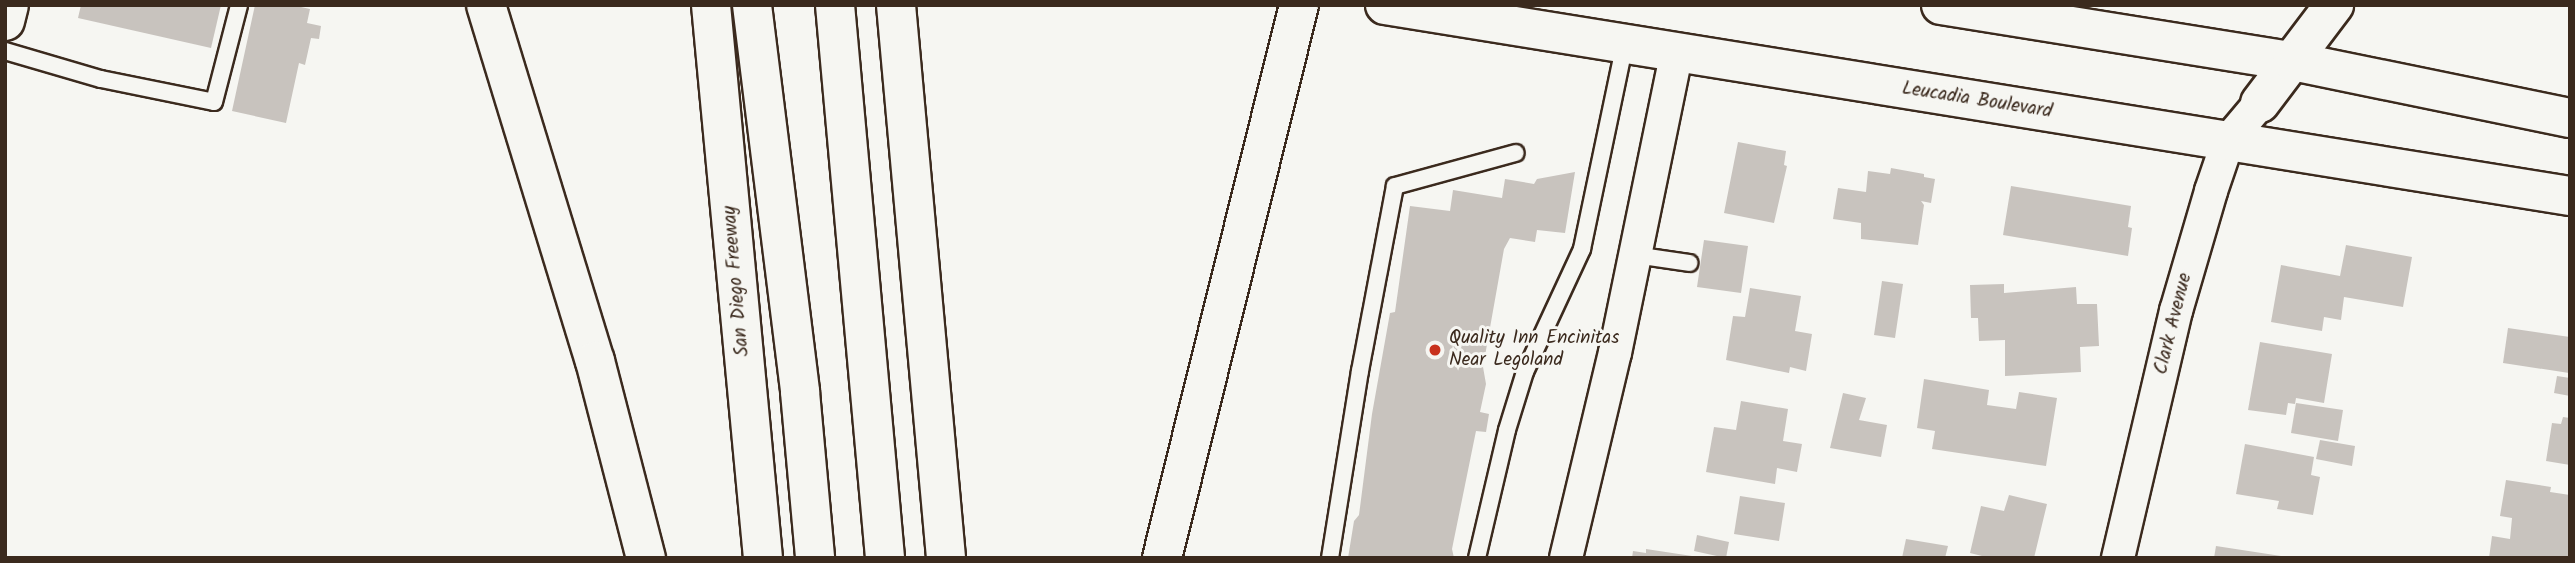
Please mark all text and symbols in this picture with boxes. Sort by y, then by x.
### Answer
street label: Leucadia Boulevard [1900,78,2054,124]
street label: San Diego Freeway [719,205,755,357]
street label: Clark Avenue [2150,271,2198,377]
place label: Quality Inn Encinitas Near Legoland [1449,328,1619,372]
marker: Quality Inn Encinitas Near Legoland [1427,342,1443,358]

